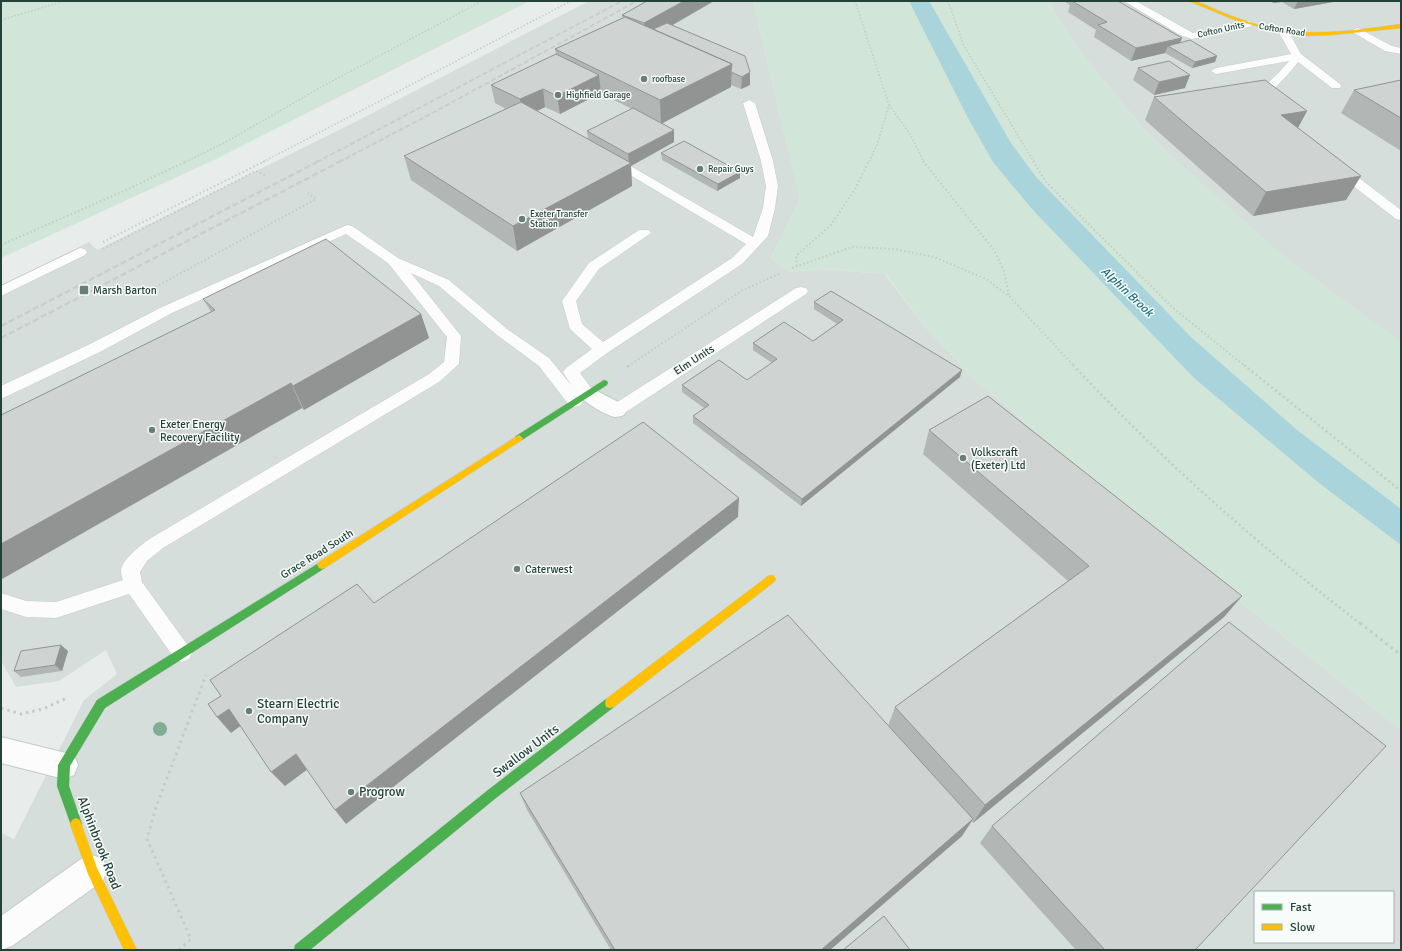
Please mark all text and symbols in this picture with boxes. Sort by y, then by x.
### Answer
street label: Cofton Units [1196,19,1246,41]
street label: Cofton Road [1258,21,1306,39]
marker: roofbase [639,74,649,84]
place label: roofbase [652,74,686,85]
marker: Highfield Garage [553,90,563,100]
place label: Highfield Garage [566,90,631,101]
marker: Repair Guys [695,164,705,174]
place label: Repair Guys [708,164,754,175]
place label: Exeter Transfer Station [530,209,589,230]
marker: Exeter Transfer Station [517,214,527,224]
water label: Alphin Brook [1098,264,1157,321]
marker: Marsh Barton [78,284,90,296]
place label: Marsh Barton [93,284,157,297]
street label: Elm Units [671,342,717,378]
place label: Exeter Energy Recovery Facility [160,418,240,444]
marker: Exeter Energy Recovery Facility [147,425,157,435]
place label: Volkscraft (Exeter) Ltd [971,446,1026,472]
marker: Volkscraft (Exeter) Ltd [958,453,968,463]
street label: Grace Road South [278,526,356,582]
place label: Caterwest [525,563,573,576]
marker: Caterwest [512,564,522,574]
place label: Stearn Electric Company [257,696,339,727]
marker: Stearn Electric Company [244,706,254,716]
street label: Swallow Units [490,721,562,781]
place label: Progrow [359,784,406,800]
marker: Progrow [346,787,356,797]
street label: Alphinbrook Road [74,794,124,892]
legend [1254,891,1394,943]
text: Fast [1290,900,1311,915]
text: Slow [1290,920,1315,935]

